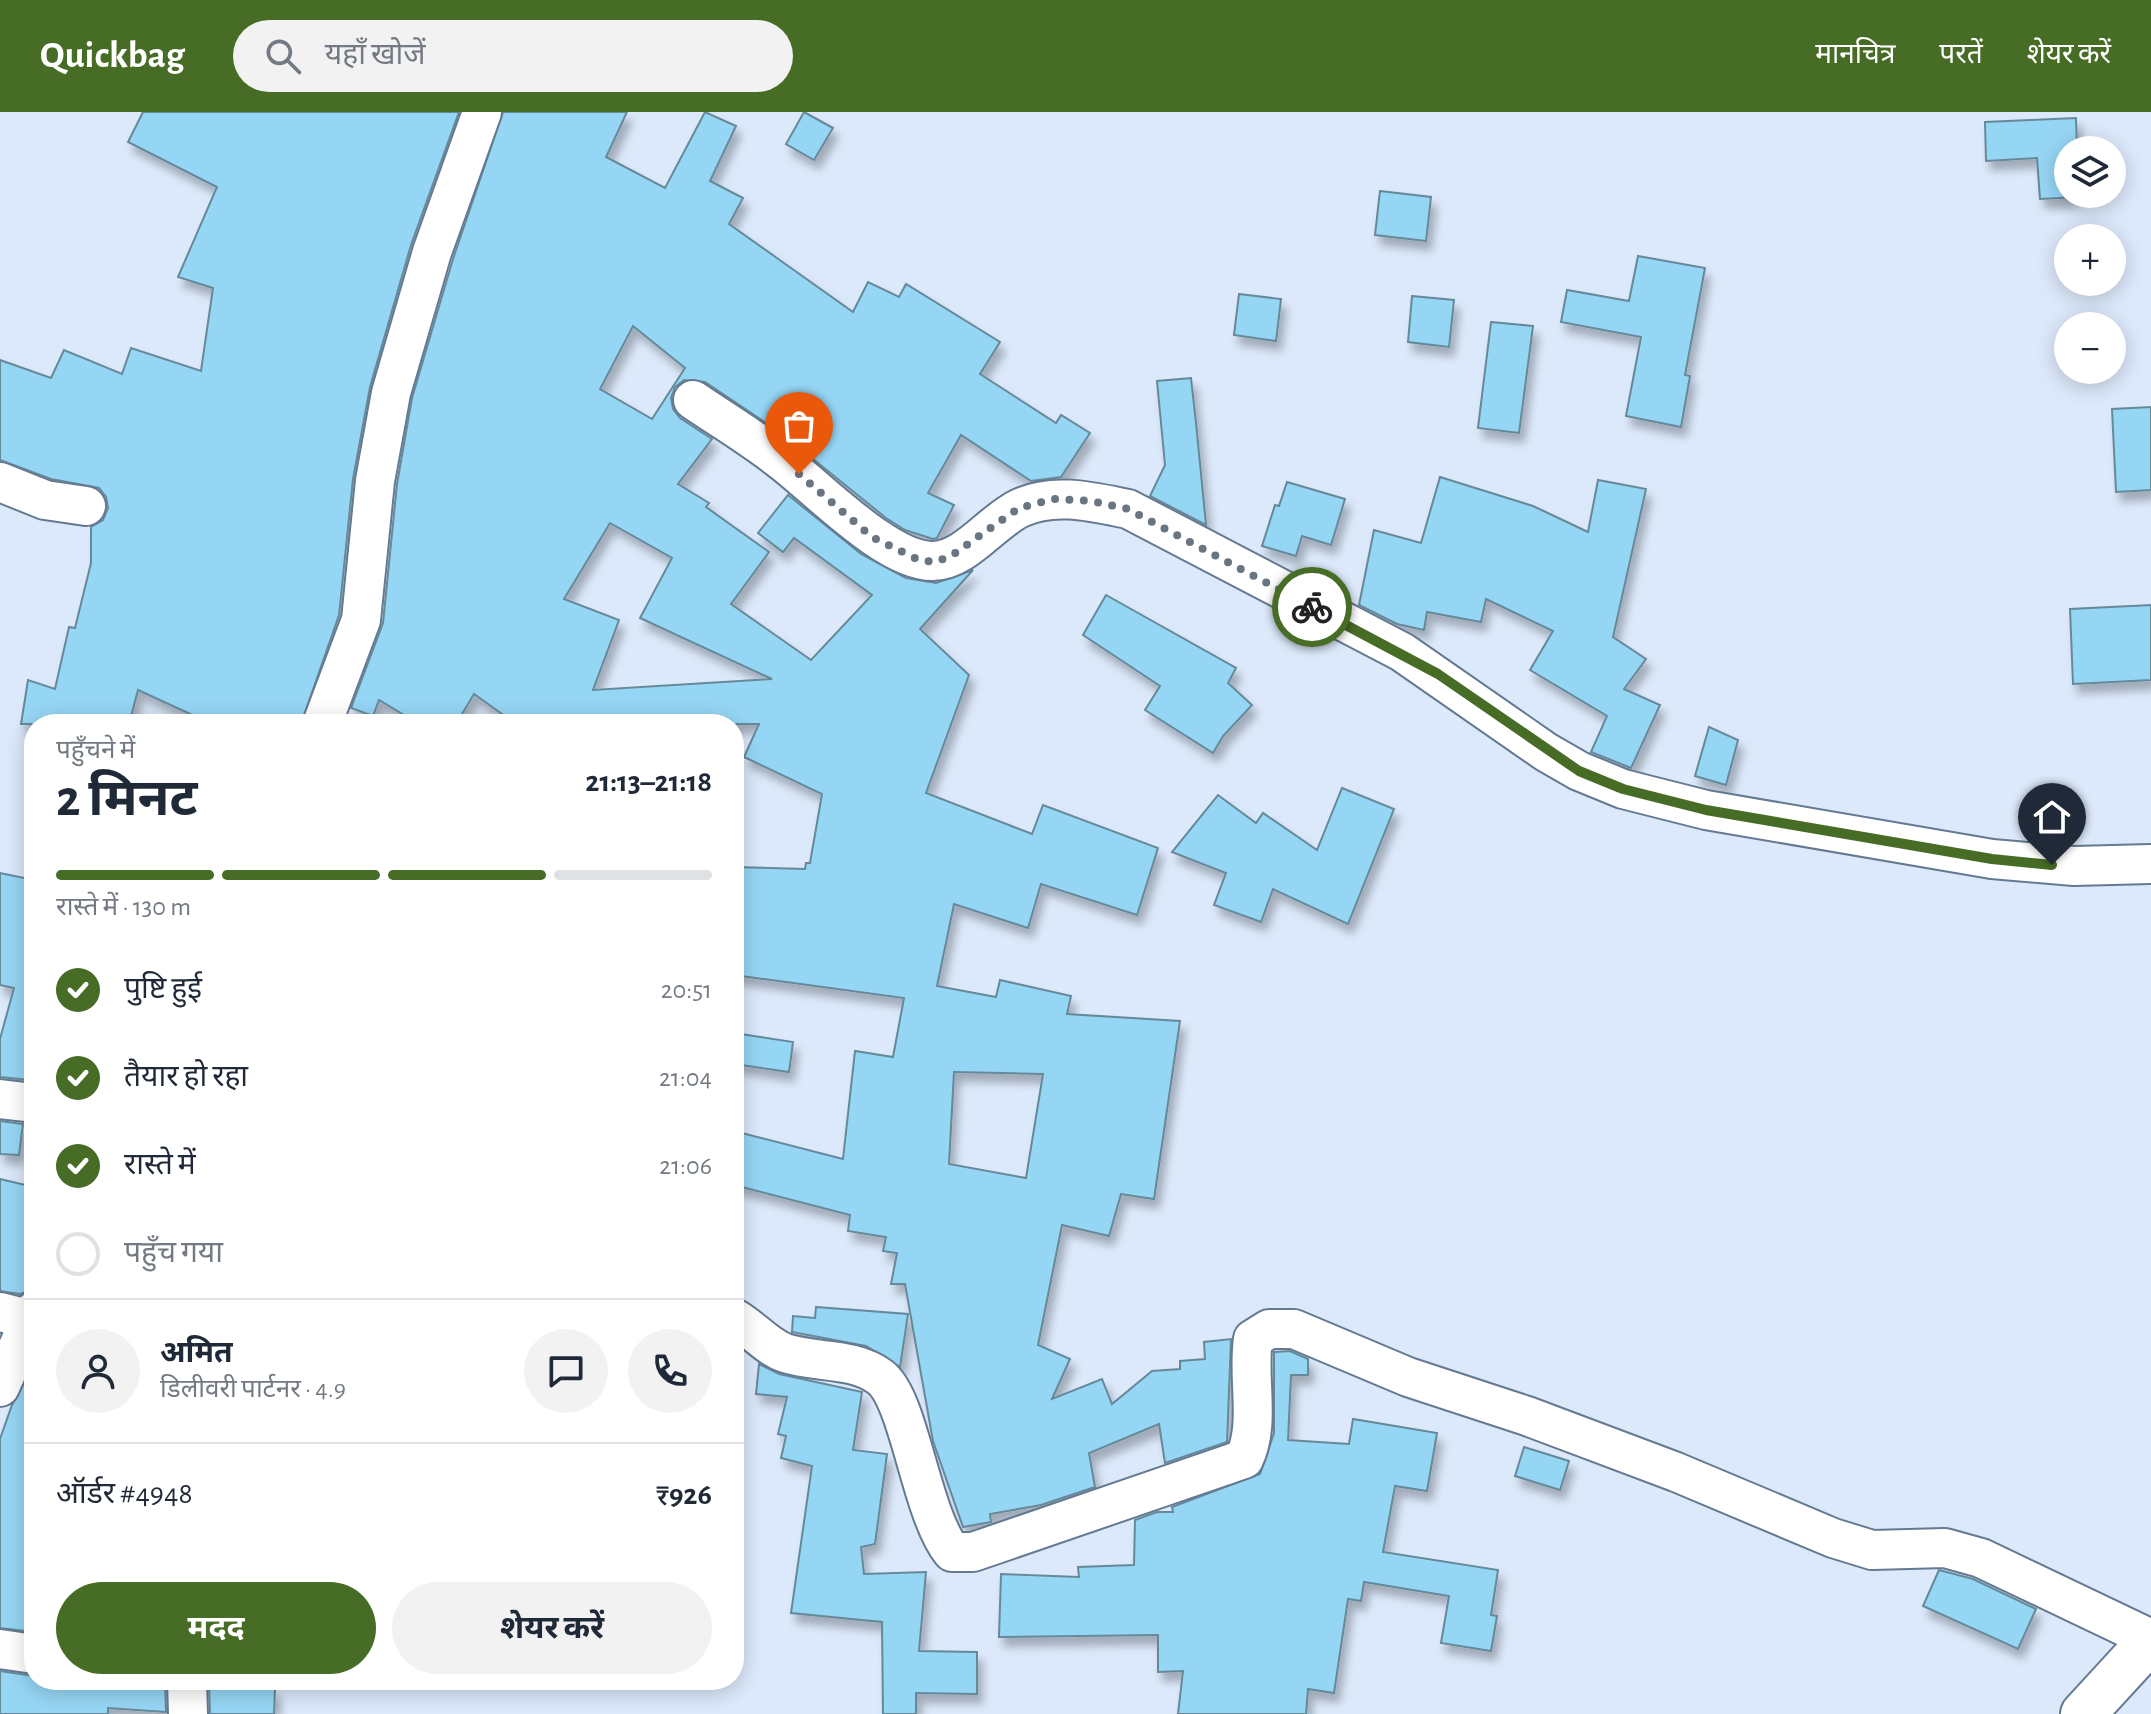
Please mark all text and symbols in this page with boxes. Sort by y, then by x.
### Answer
search box [233,20,793,92]
icon: search [261,34,305,78]
text: Quickbag [40,37,185,75]
text: यहाँ खोजें [325,40,425,70]
text: मानचित्र [1815,41,1895,69]
text: परतें [1939,41,1983,69]
text: शेयर करें [2027,41,2111,69]
map controls [2054,136,2126,384]
button: layers [2054,136,2126,208]
button: + [2054,224,2126,296]
button: − [2054,312,2126,384]
pin [765,392,833,474]
icon: bag [777,404,821,448]
courier [1272,567,1352,647]
icon: bike [1290,585,1334,629]
text: पहुँचने में [56,737,135,763]
text: 21:13–21:18 [585,767,712,797]
text: 2 मिनट [56,773,198,825]
pin [2018,783,2086,865]
icon: home [2030,795,2074,839]
text: रास्ते में · 130 m [56,894,191,920]
icon: check [56,968,100,1012]
text: पुष्टि हुई [124,974,202,1004]
text: 20:51 [661,977,712,1003]
icon: check [56,1056,100,1100]
text: तैयार हो रहा [124,1062,248,1092]
text: 21:04 [659,1065,712,1091]
icon: check [56,1144,100,1188]
text: रास्ते में [124,1150,196,1180]
text: 21:06 [659,1153,712,1179]
text: पहुँच गया [124,1238,223,1268]
button: person [56,1329,140,1413]
button: chat [524,1329,608,1413]
button: phone [628,1329,712,1413]
text: अमित [160,1338,233,1368]
text: डिलीवरी पार्टनर · 4.9 [160,1376,346,1402]
text: ऑर्डर #4948 [56,1479,193,1509]
text: ₹926 [656,1480,712,1510]
button: मदद [56,1582,376,1674]
button: शेयर करें [392,1582,712,1674]

